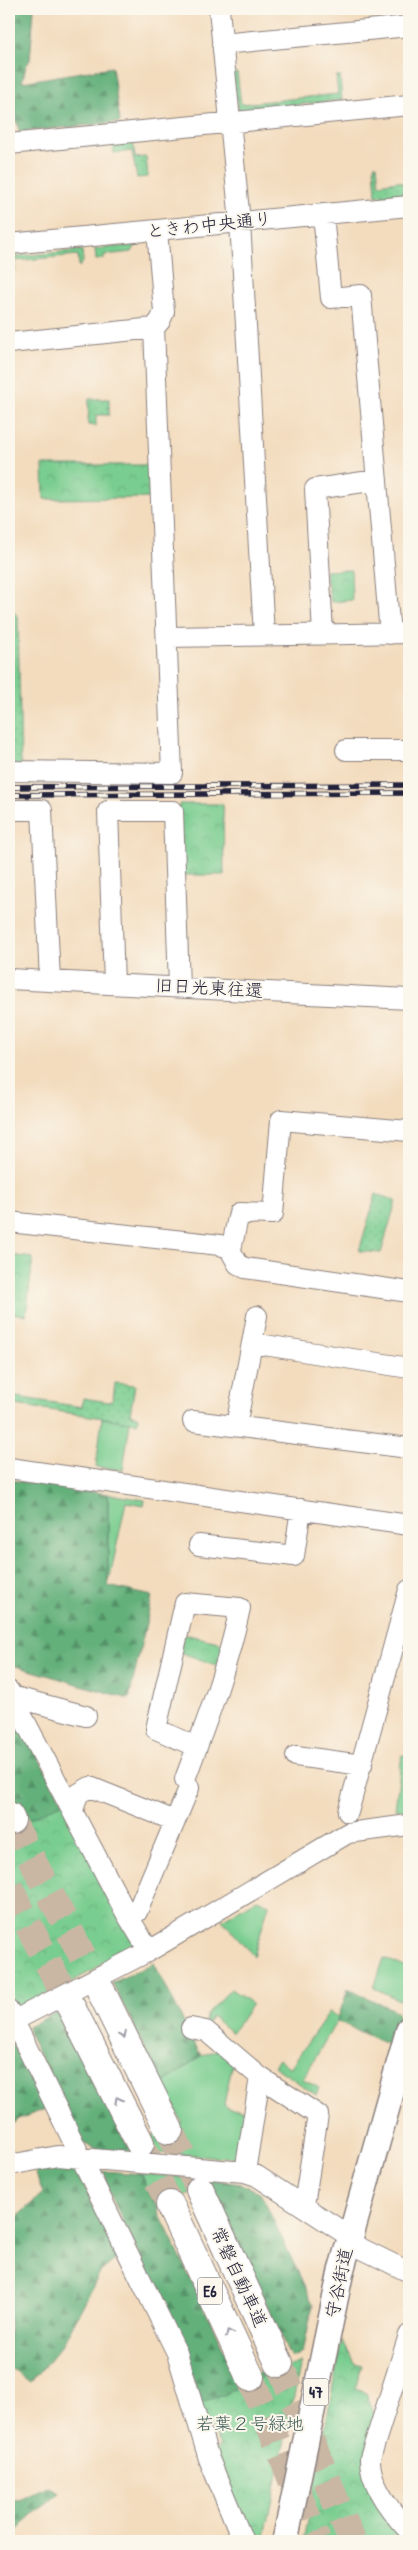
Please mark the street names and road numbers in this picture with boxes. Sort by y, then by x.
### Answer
street label: ときわ中央通り [145,205,273,244]
street label: 旧日光東往還 [154,972,264,1003]
street label: 常磐自動車道 [205,2223,274,2331]
street label: 守谷街道 [319,2245,358,2321]
road number: E6 [198,2278,222,2304]
road number: 47 [304,2378,328,2406]

